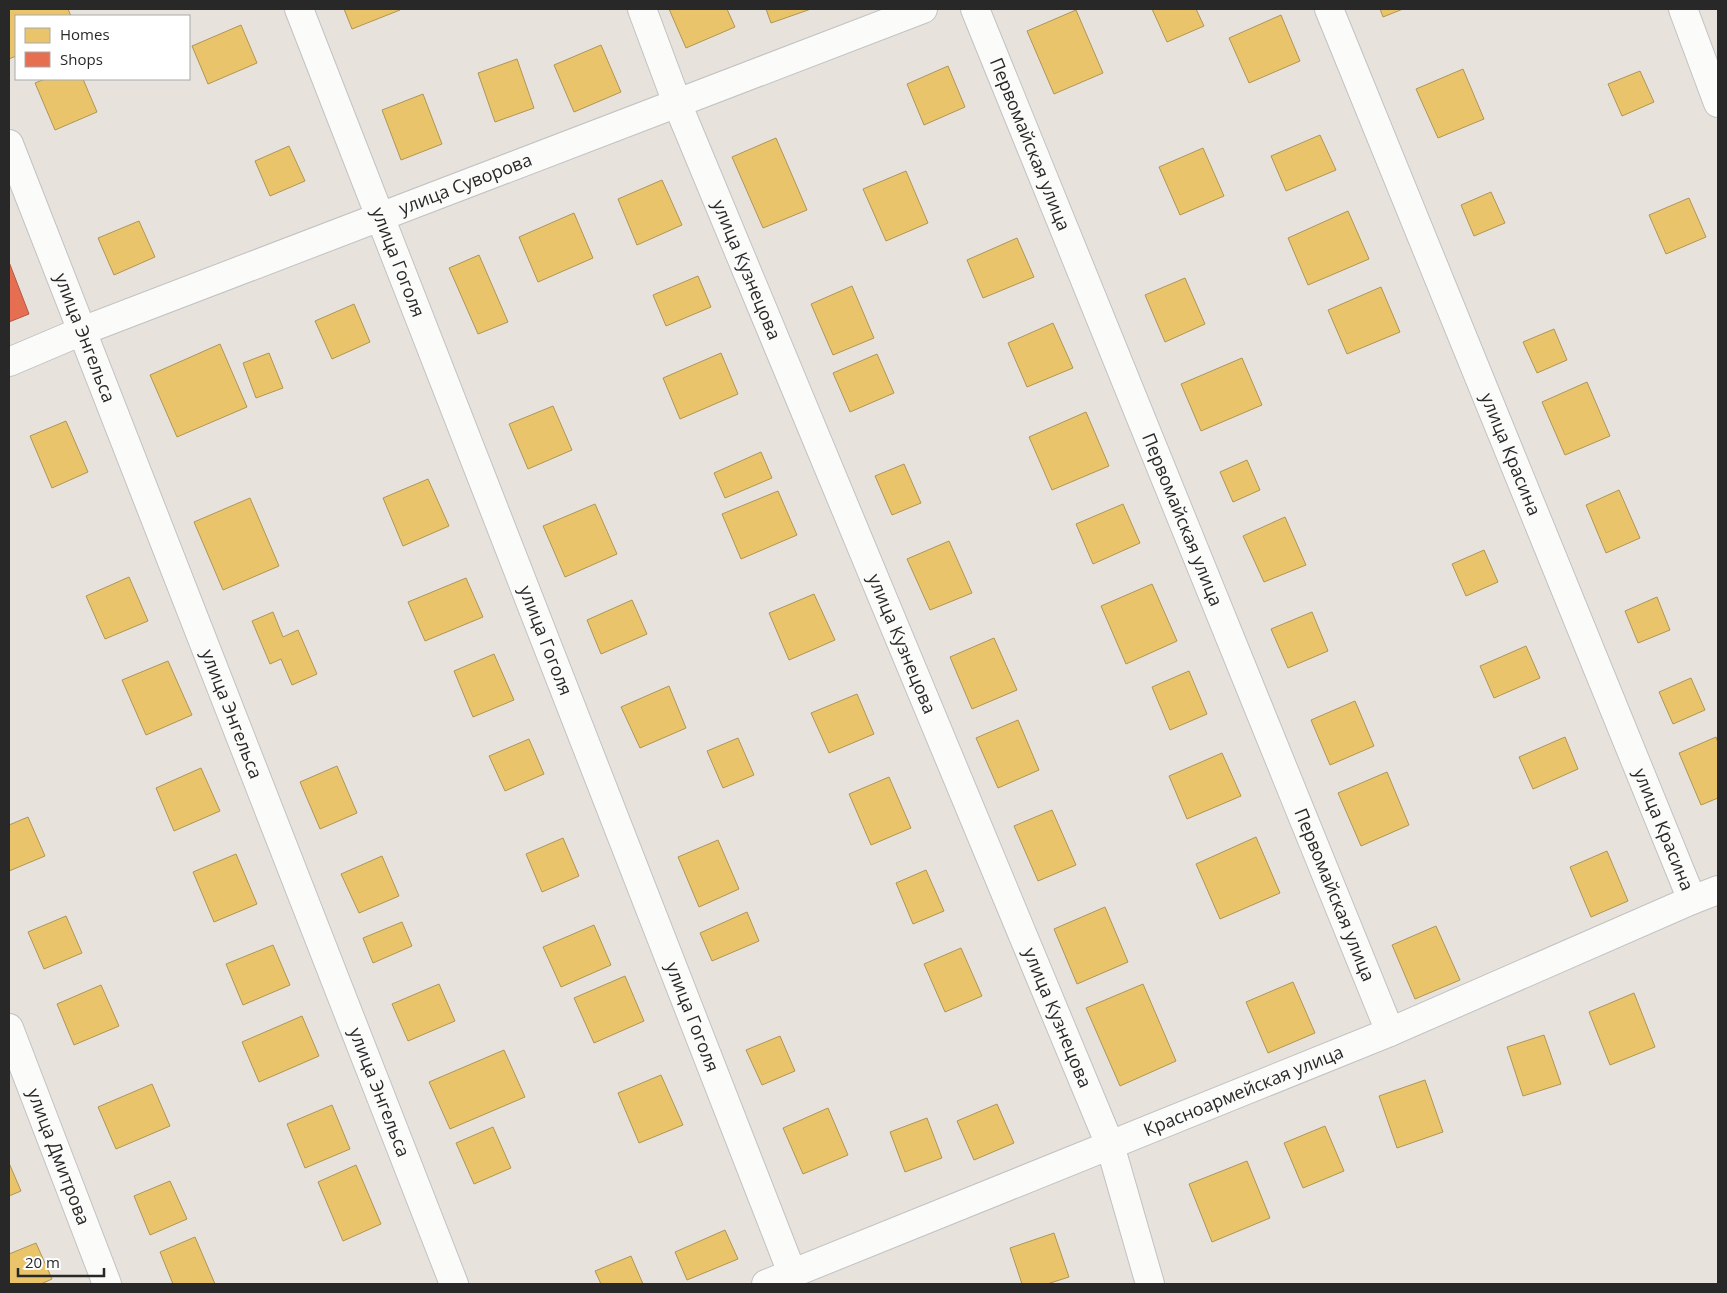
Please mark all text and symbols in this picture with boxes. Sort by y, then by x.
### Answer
legend [15,15,190,80]
text: Homes [60,24,110,44]
text: Shops [60,49,103,69]
street label: Первомайская улица [985,54,1077,234]
street label: улица Суворова [395,147,535,220]
street label: улица Кузнецова [708,196,787,343]
street label: улица Гоголя [367,204,431,320]
street label: улица Энгельса [49,269,122,406]
street label: улица Красина [1476,389,1547,519]
street label: Первомайская улица [1137,429,1229,609]
street label: улица Кузнецова [863,570,942,717]
street label: улица Гоголя [514,582,579,699]
street label: улица Энгельса [196,646,269,782]
street label: улица Красина [1629,764,1700,894]
street label: Первомайская улица [1289,804,1381,985]
street label: улица Кузнецова [1018,944,1098,1091]
street label: улица Гоголя [661,958,725,1075]
street label: улица Энгельса [344,1024,416,1160]
street label: Красноармейская улица [1140,1039,1347,1141]
street label: улица Дмитрова [22,1085,96,1228]
scale bar [18,1246,104,1278]
text: 20 m [25,1252,60,1272]

